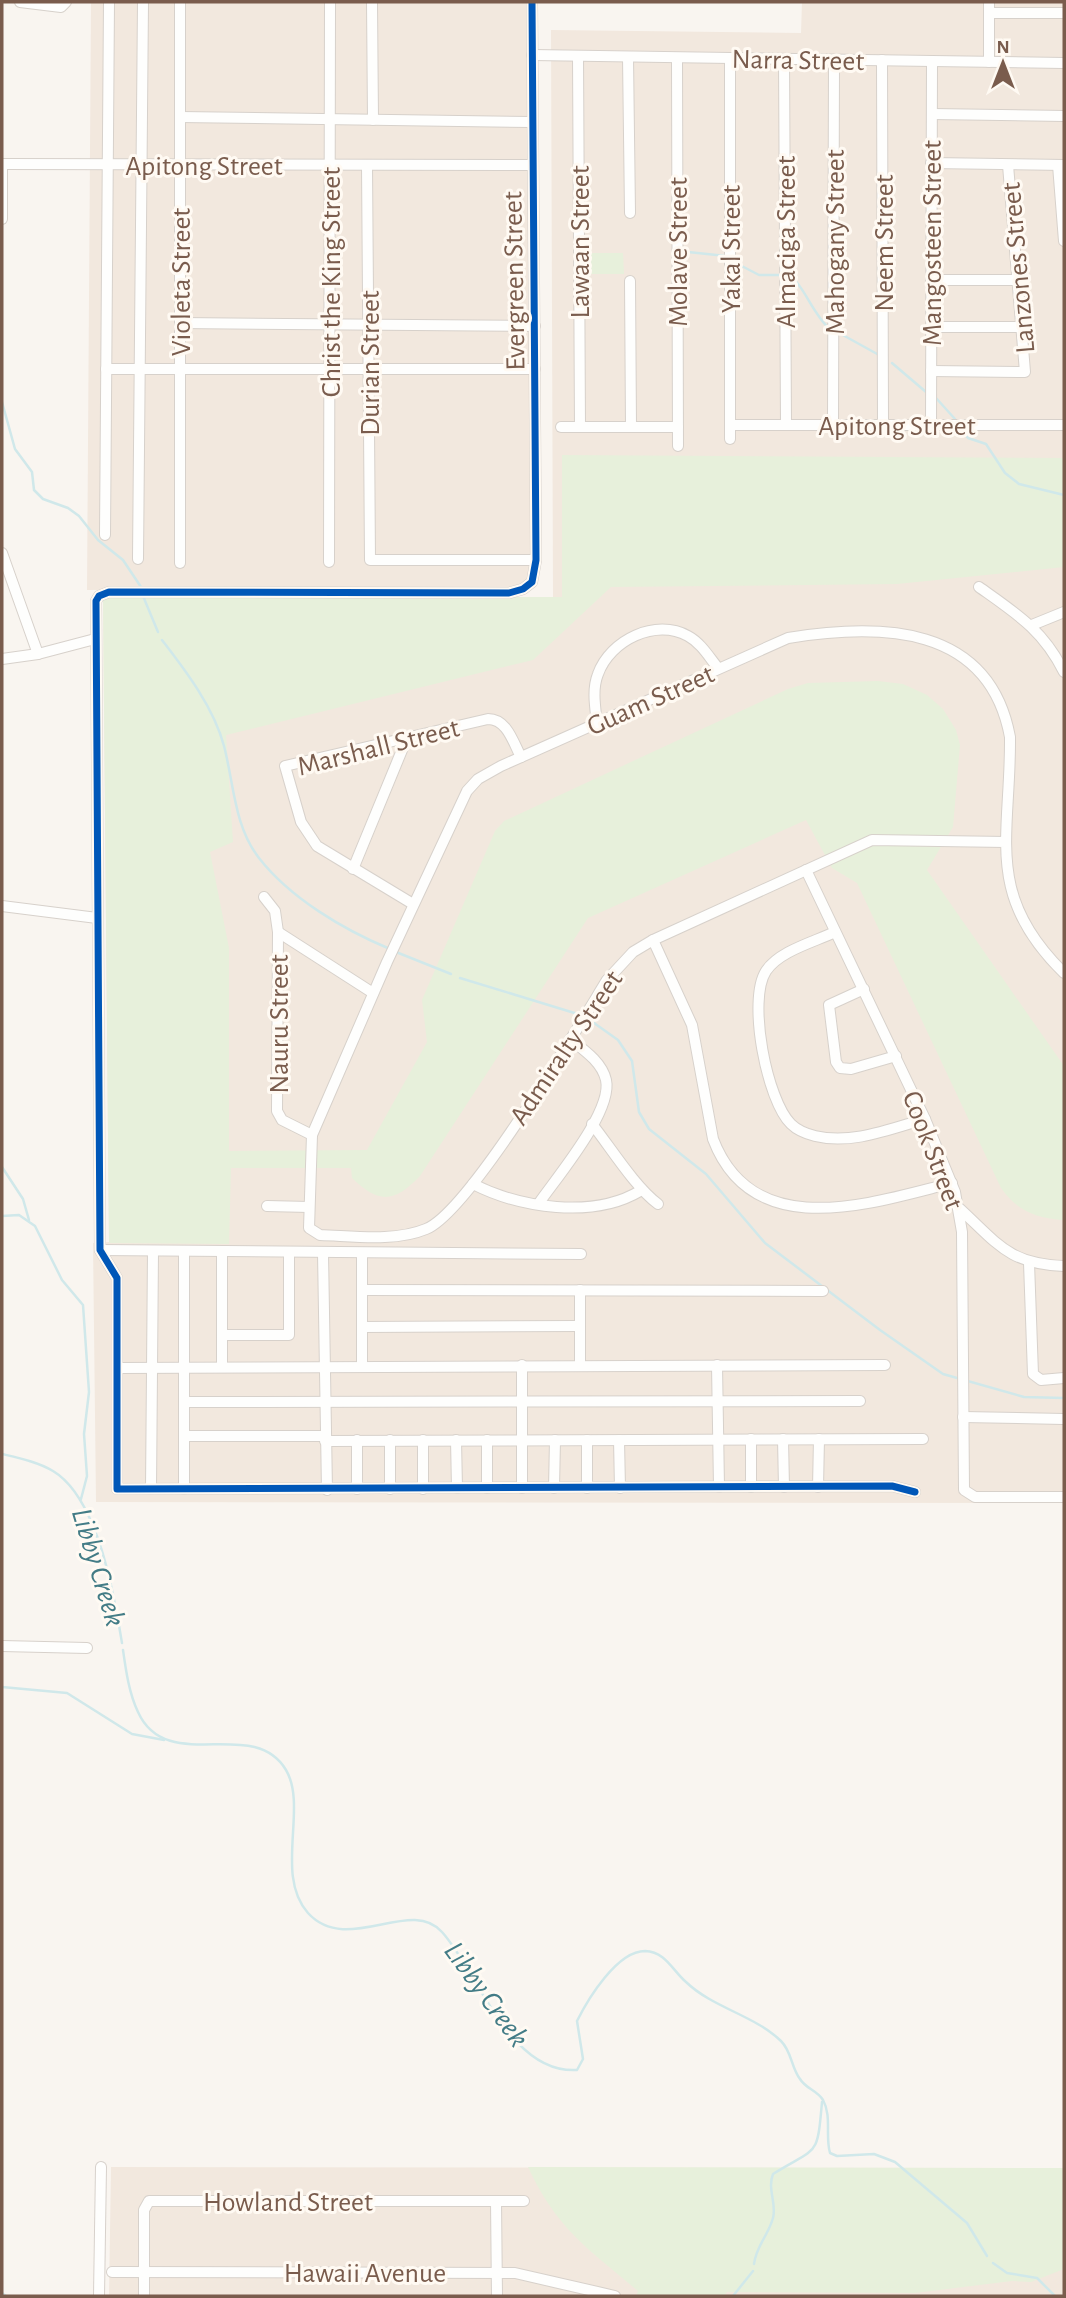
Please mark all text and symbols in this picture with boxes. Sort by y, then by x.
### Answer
north arrow [968,28,1038,98]
text: N [996,38,1010,57]
street label: Narra Street [731,46,865,76]
street label: Mangosteen Street [919,140,947,346]
street label: Mahogany Street [822,149,850,335]
street label: Apitong Street [125,153,283,181]
street label: Almaciga Street [773,156,801,328]
street label: Lawaan Street [567,165,595,319]
street label: Christ the King Street [318,167,346,397]
street label: Neem Street [871,174,899,312]
street label: Molave Street [665,177,693,327]
street label: Lanzones Street [998,181,1040,355]
street label: Yakal Street [718,185,746,313]
street label: Evergreen Street [499,191,531,371]
street label: Violeta Street [168,208,196,356]
street label: Durian Street [357,290,385,436]
street label: Apitong Street [818,413,976,441]
street label: Guam Street [583,660,719,741]
street label: Marshall Street [295,714,462,782]
street label: Nauru Street [266,954,294,1094]
street label: Admiralty Street [505,966,628,1130]
street label: Cook Street [897,1087,968,1214]
water label: Libby Creek [66,1505,130,1630]
water label: Libby Creek [438,1936,534,2053]
street label: Howland Street [203,2189,373,2217]
street label: Hawaii Avenue [284,2260,446,2288]

